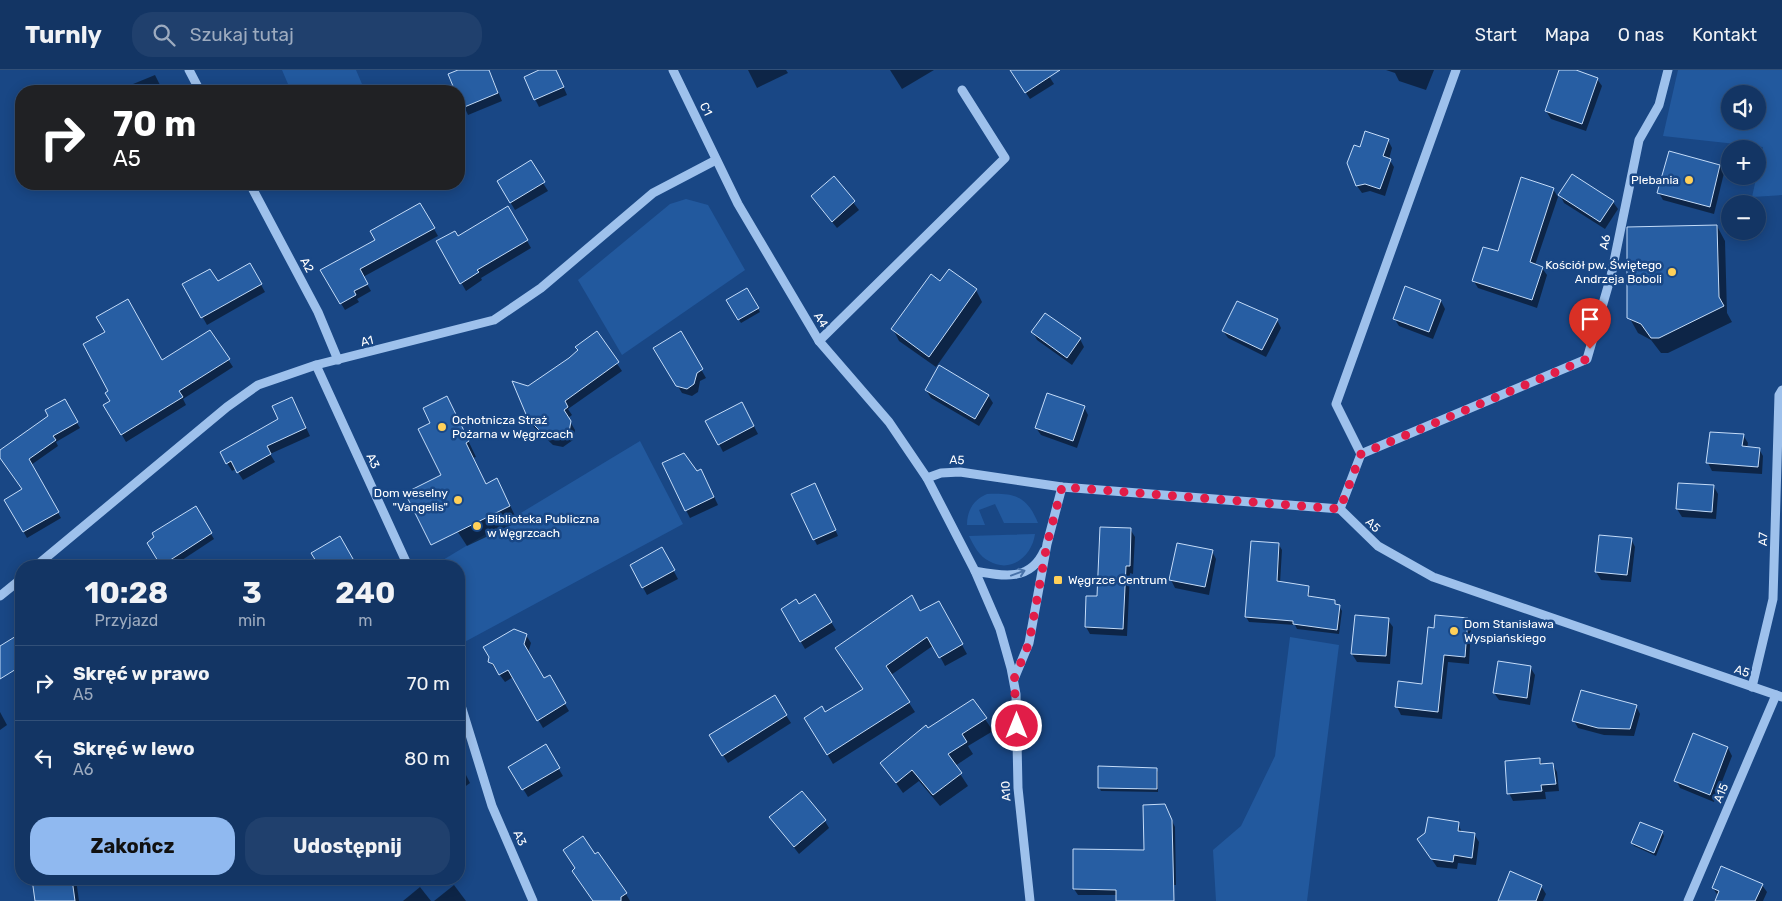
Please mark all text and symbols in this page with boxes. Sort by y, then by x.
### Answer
search box [132,12,482,57]
text: Turnly [25,21,102,49]
icon: search [150,21,178,49]
text: Szukaj tutaj [190,23,294,46]
text: Start [1475,24,1517,46]
text: Mapa [1545,24,1590,46]
text: O nas [1618,24,1664,46]
text: Kontakt [1692,24,1757,46]
map controls [1721,85,1766,240]
button: sound [1721,85,1766,130]
street label: C1 [697,100,715,118]
text: 70 m [113,103,196,145]
icon: right [30,105,95,170]
button: + [1721,140,1766,185]
text: A5 [113,145,141,172]
place label: Plebania [1631,173,1679,187]
marker: Plebania [1683,174,1695,186]
button: − [1721,195,1766,240]
street label: A6 [1597,233,1613,251]
street label: A2 [297,255,317,275]
place label: Kościół pw. Świętego Andrzeja Boboli [1545,258,1662,286]
marker: Kościół pw. Świętego Andrzeja Boboli [1666,266,1678,278]
pin [1569,298,1611,349]
icon: arrive [1576,305,1604,333]
street label: A4 [811,310,831,331]
street label: A1 [359,333,375,349]
place label: Ochotnicza Straż Pożarna w Węgrzcach [452,413,573,441]
marker: Ochotnicza Straż Pożarna w Węgrzcach [436,421,448,433]
street label: A3 [363,451,383,471]
street label: A5 [949,453,965,467]
place label: Dom weselny "Vangelis" [374,486,448,514]
marker: Dom weselny "Vangelis" [452,494,464,506]
place label: Biblioteka Publiczna w Węgrzcach [487,512,599,540]
street label: A5 [1363,515,1383,535]
marker: Biblioteka Publiczna w Węgrzcach [471,520,483,532]
street label: A7 [1756,532,1770,546]
one-way arrow [1009,568,1025,577]
place label: Węgrzce Centrum [1068,573,1167,587]
marker: Węgrzce Centrum [1052,574,1064,586]
text: 10:28 [85,575,168,611]
text: 3 [242,575,262,611]
text: 240 [335,575,395,611]
text: Przyjazd [95,611,158,630]
text: min [238,611,266,630]
text: m [358,611,372,630]
place label: Dom Stanisława Wyspiańskiego [1464,617,1554,645]
marker: Dom Stanisława Wyspiańskiego [1448,625,1460,637]
text: Skręć w prawo [73,662,210,685]
street label: A5 [1733,662,1751,680]
icon: right [30,669,58,697]
text: 70 m [407,672,450,695]
text: A5 [73,685,93,704]
position arrow [990,699,1042,751]
text: Skręć w lewo [73,737,195,760]
icon: left [30,744,58,772]
text: 80 m [404,747,450,770]
text: A6 [73,760,93,779]
street label: A10 [998,781,1014,801]
street label: A15 [1711,781,1731,805]
button: Zakończ [30,817,235,875]
button: Udostępnij [245,817,450,875]
street label: A3 [511,828,529,848]

